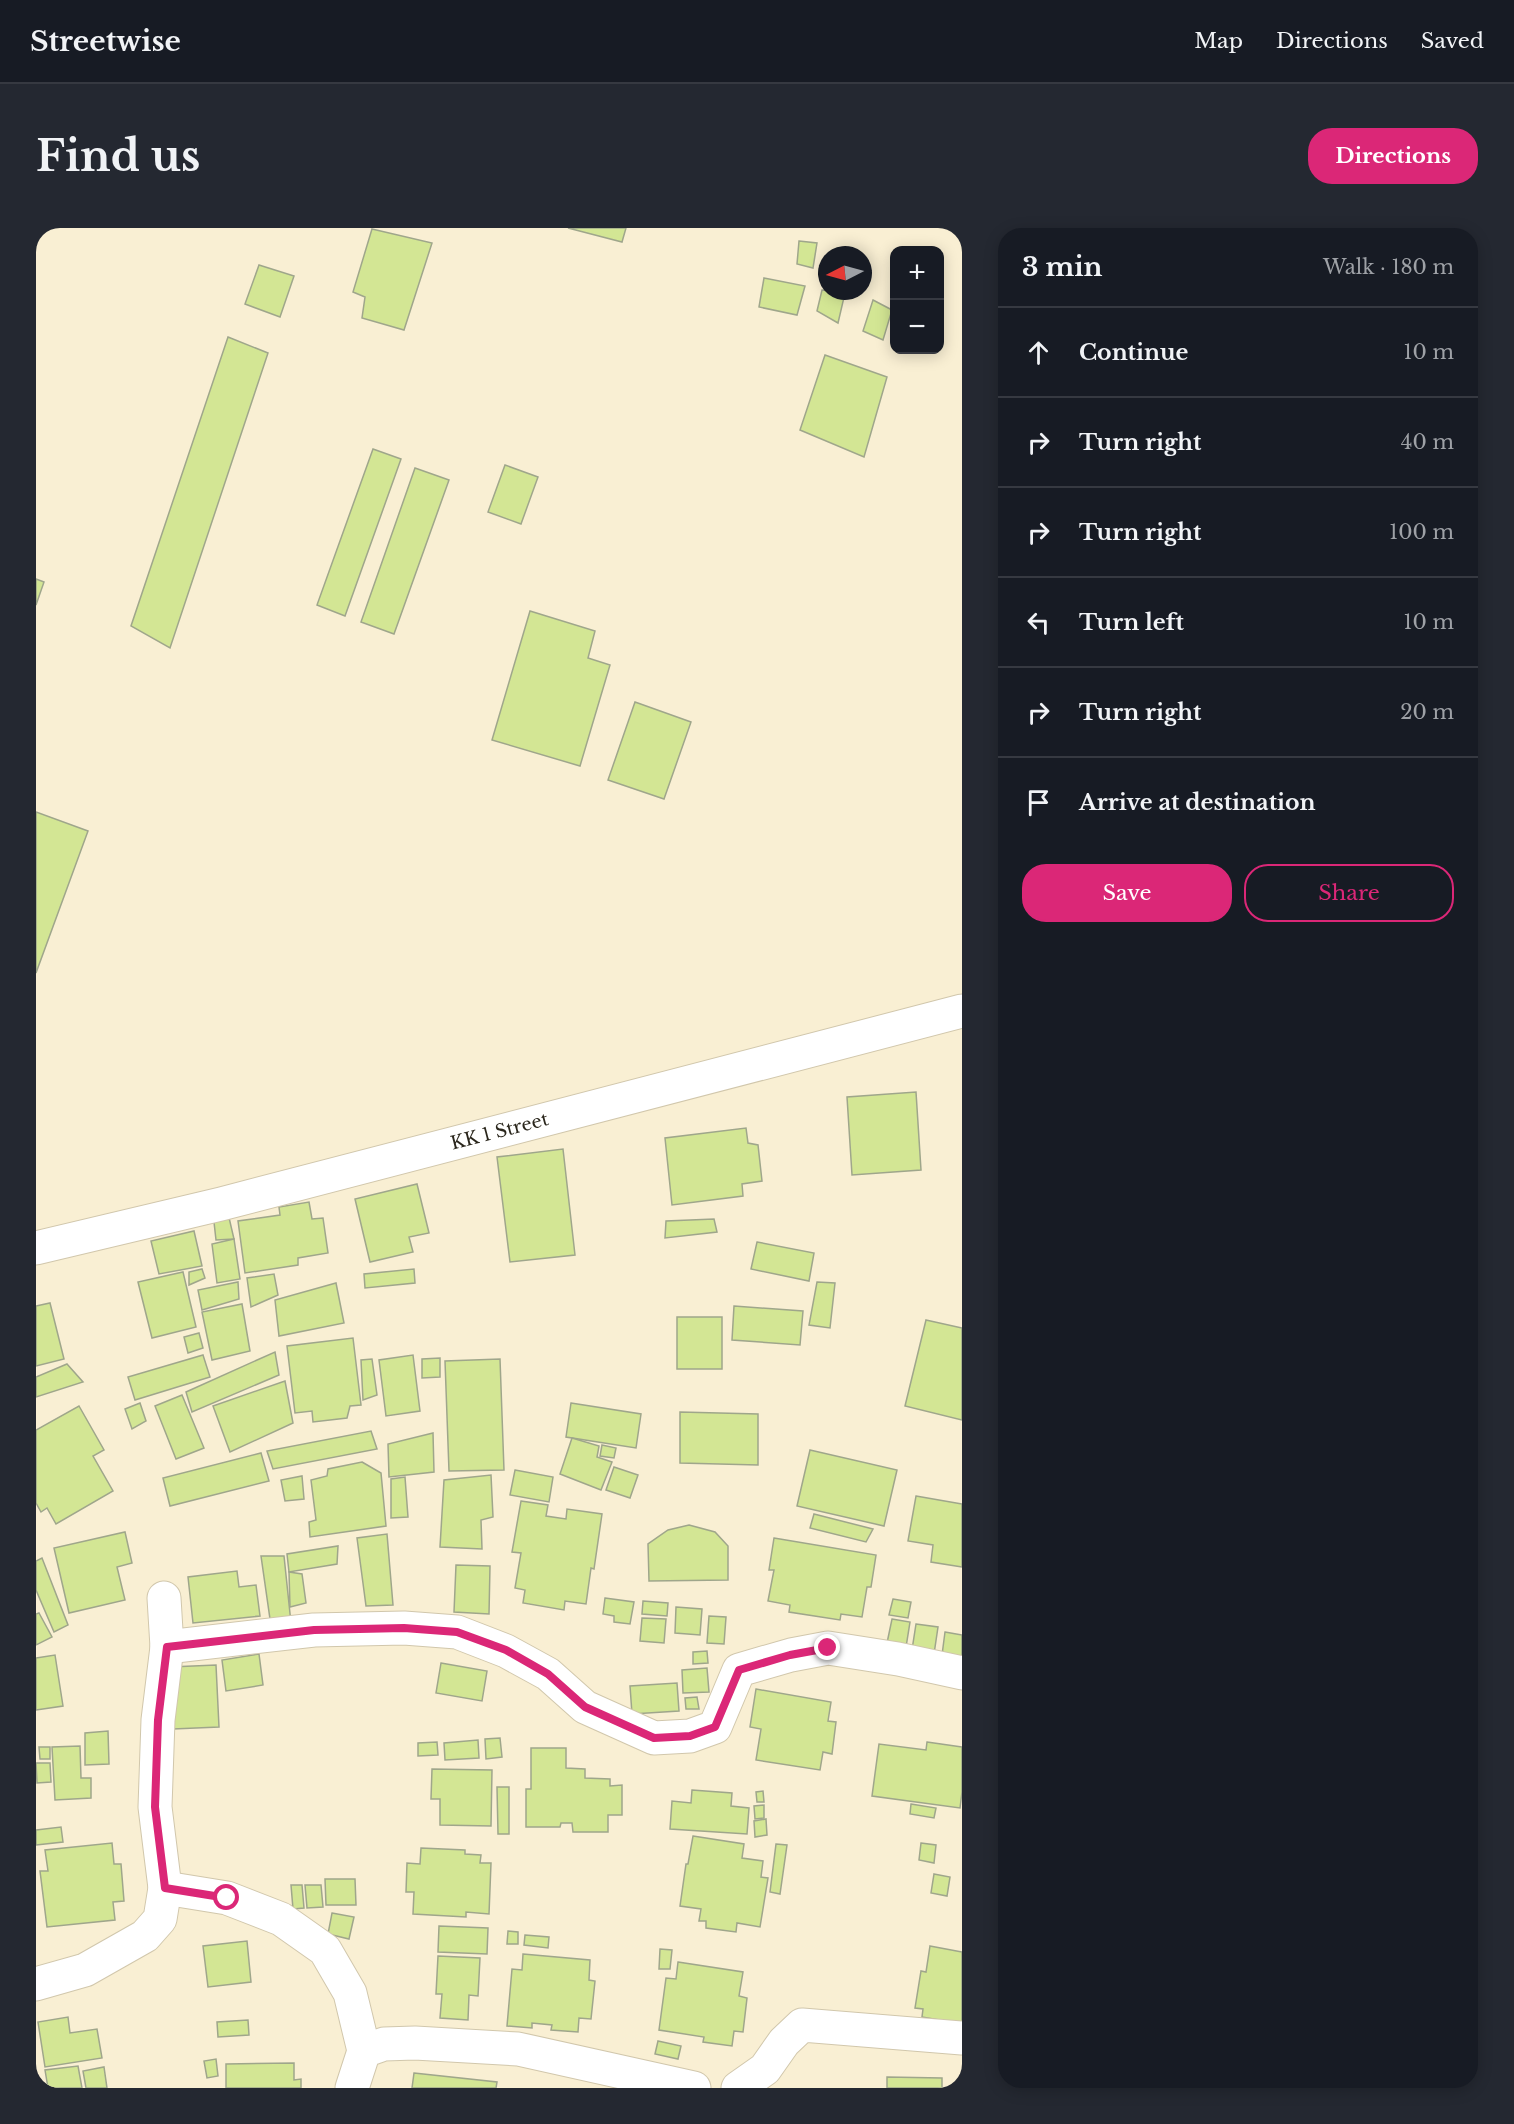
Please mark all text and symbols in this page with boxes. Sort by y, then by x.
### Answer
text: Streetwise [30,24,181,59]
text: Map [1194,28,1243,54]
text: Directions [1276,28,1388,54]
text: Saved [1421,28,1484,54]
button: Directions [1308,128,1478,184]
text: Find us [36,130,200,182]
north arrow [818,246,872,300]
map controls [890,246,944,354]
button: + [890,246,944,300]
text: 3 min [1022,251,1103,283]
text: Walk · 180 m [1323,255,1454,279]
button: − [890,300,944,354]
icon: ahead [1022,336,1055,369]
text: Continue [1079,339,1188,366]
text: 10 m [1404,340,1454,364]
icon: right [1022,426,1055,459]
text: Turn right [1079,429,1201,456]
text: 40 m [1401,430,1454,454]
icon: right [1022,516,1055,549]
text: Turn right [1079,519,1201,546]
text: 100 m [1389,520,1454,544]
icon: left [1022,606,1055,639]
text: Turn left [1079,609,1184,636]
text: 10 m [1404,610,1454,634]
icon: right [1022,696,1055,729]
text: Turn right [1079,699,1201,726]
text: 20 m [1400,700,1454,724]
icon: arrive [1022,786,1055,819]
text: Arrive at destination [1079,789,1316,816]
button: Save [1022,864,1232,922]
button: Share [1244,864,1454,922]
street label: KK 1 Street [448,1108,551,1155]
route end [814,1634,840,1660]
route start [213,1884,239,1910]

